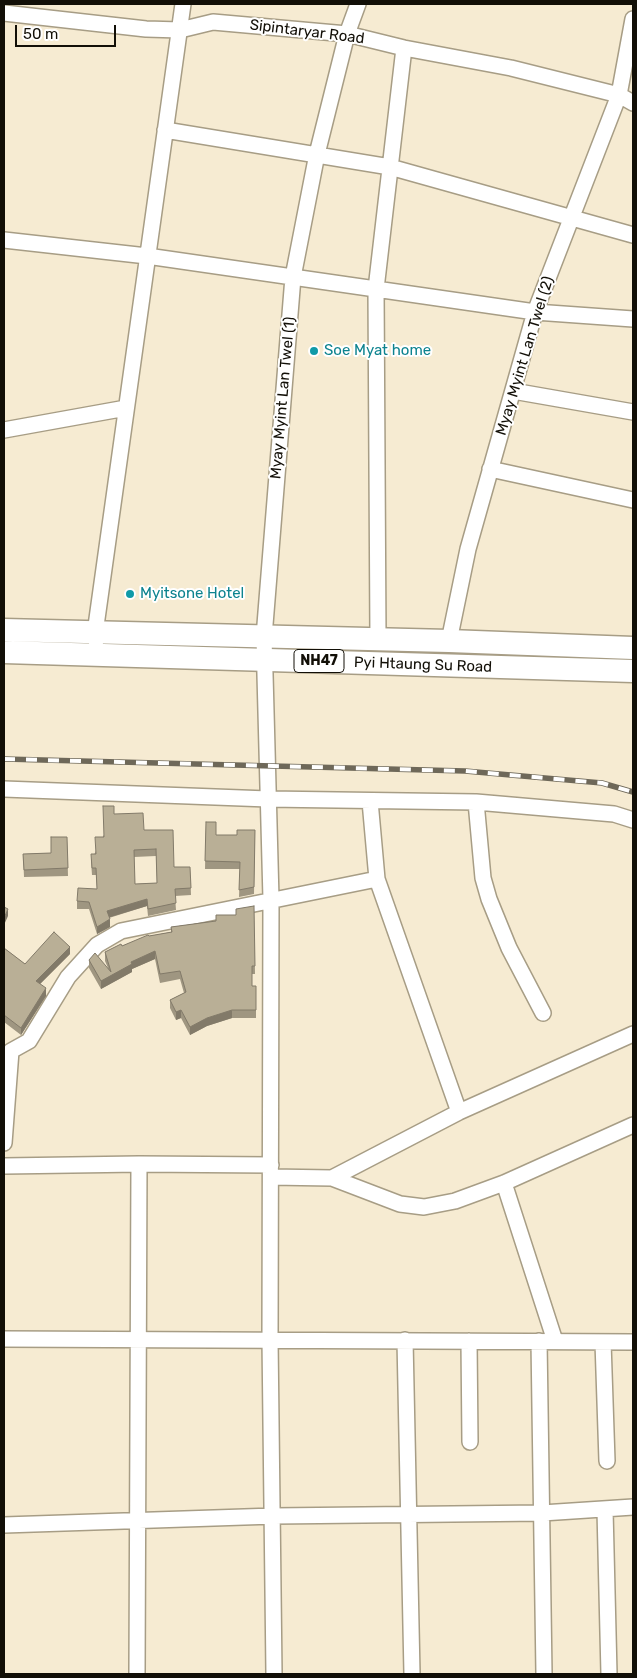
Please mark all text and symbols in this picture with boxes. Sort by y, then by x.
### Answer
scale bar [18,15,119,47]
street label: Sipintaryar Road [249,16,365,48]
text: 50 m [23,25,58,43]
street label: Myay Myint Lan Twel (2) [492,274,558,438]
street label: Myay Myint Lan Twel (1) [267,316,299,480]
place label: Soe Myat home [324,342,431,360]
marker: Soe Myat home [308,345,320,357]
place label: Myitsone Hotel [140,585,244,603]
marker: Myitsone Hotel [124,588,136,600]
road number: NH47 [294,649,344,672]
street label: Pyi Htaung Su Road [354,654,492,676]

